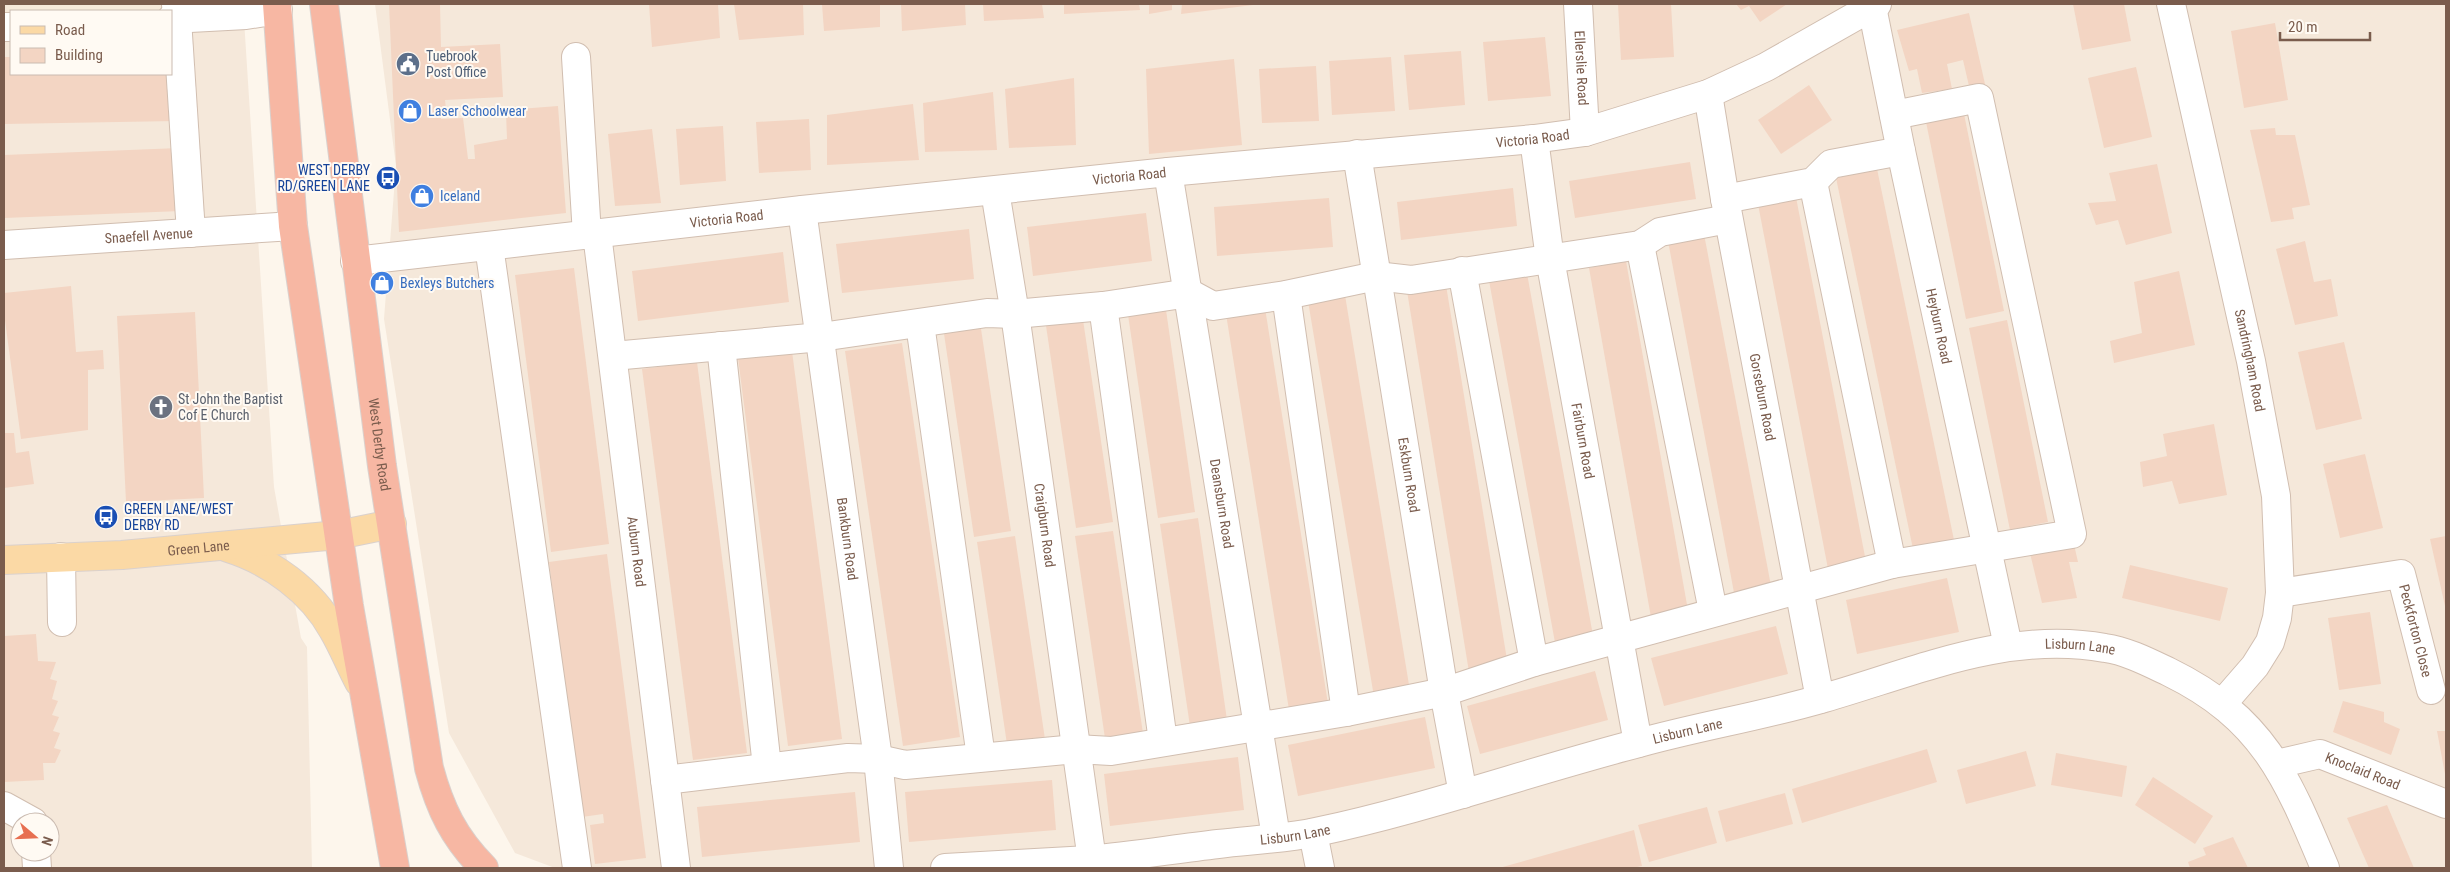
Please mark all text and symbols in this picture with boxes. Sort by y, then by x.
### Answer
legend [10,10,172,75]
scale bar [2280,10,2370,42]
text: 20 m [2288,18,2318,36]
text: Road [55,21,85,39]
street label: Ellerslie Road [1571,30,1592,106]
text: Building [55,46,103,64]
place label: Tuebrook Post Office [426,48,487,80]
public building icon: Tuebrook Post Office [395,51,421,77]
shop icon: Laser Schoolwear [397,98,423,124]
place label: Laser Schoolwear [428,103,526,119]
street label: Victoria Road [1495,126,1570,150]
place label: WEST DERBY RD/GREEN LANE [277,162,371,194]
street label: Victoria Road [1092,164,1167,188]
bus stop icon: WEST DERBY RD/GREEN LANE [375,165,401,191]
shop icon: Iceland [409,183,435,209]
place label: Iceland [440,188,480,204]
street label: Victoria Road [689,206,764,231]
street label: Snaefell Avenue [104,225,194,246]
shop icon: Bexleys Butchers [369,270,395,296]
place label: Bexleys Butchers [400,275,494,291]
street label: Heyburn Road [1923,287,1955,365]
street label: Sandringham Road [2232,308,2268,413]
street label: Gorseburn Road [1747,352,1779,442]
place label: St John the Baptist Cof E Church [178,391,283,423]
church icon: St John the Baptist Cof E Church [148,394,174,420]
street label: West Derby Road [366,397,394,492]
street label: Fairburn Road [1568,402,1598,480]
street label: Eskburn Road [1395,436,1423,514]
street label: Deansburn Road [1207,458,1237,550]
street label: Craigburn Road [1031,482,1059,568]
street label: Bankburn Road [834,496,861,581]
place label: GREEN LANE/WEST DERBY RD [124,501,233,533]
bus stop icon: GREEN LANE/WEST DERBY RD [93,504,119,530]
street label: Auburn Road [624,515,649,588]
street label: Green Lane [167,537,231,559]
street label: Peckforton Close [2396,583,2435,679]
street label: Lisburn Lane [2045,636,2117,658]
street label: Lisburn Lane [1651,715,1724,747]
street label: Knoclaid Road [2323,749,2402,793]
north arrow [10,812,60,862]
street label: Lisburn Lane [1259,821,1332,848]
text: N [38,835,56,848]

